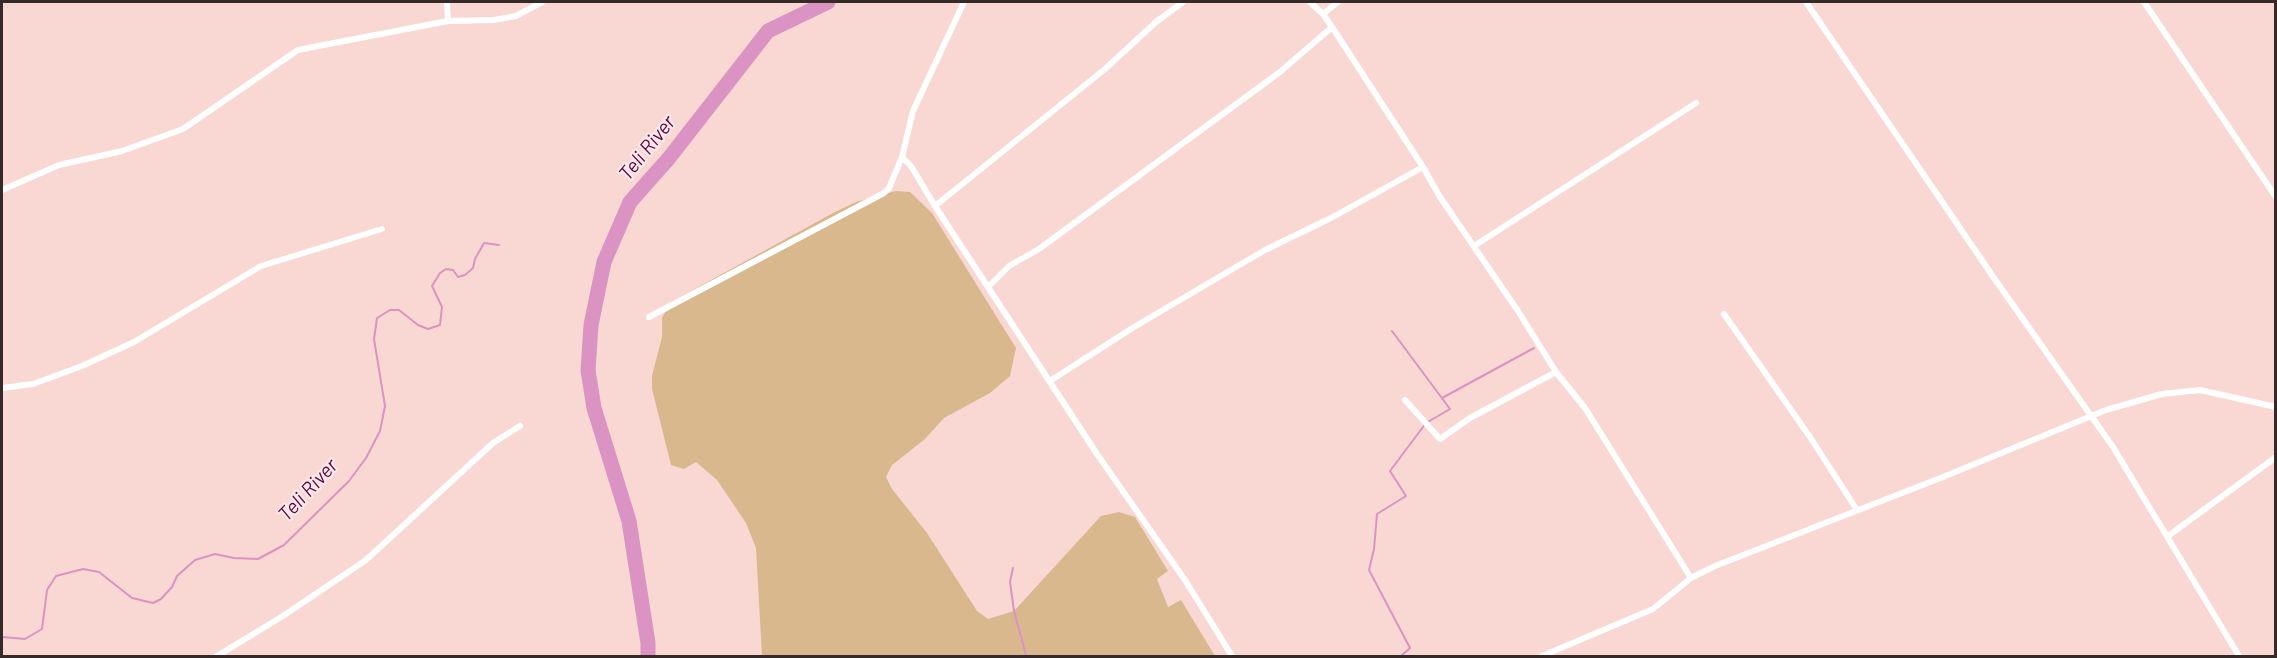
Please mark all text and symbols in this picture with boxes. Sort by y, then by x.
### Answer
water label: Teli River [614,111,680,185]
water label: Teli River [273,454,343,526]

